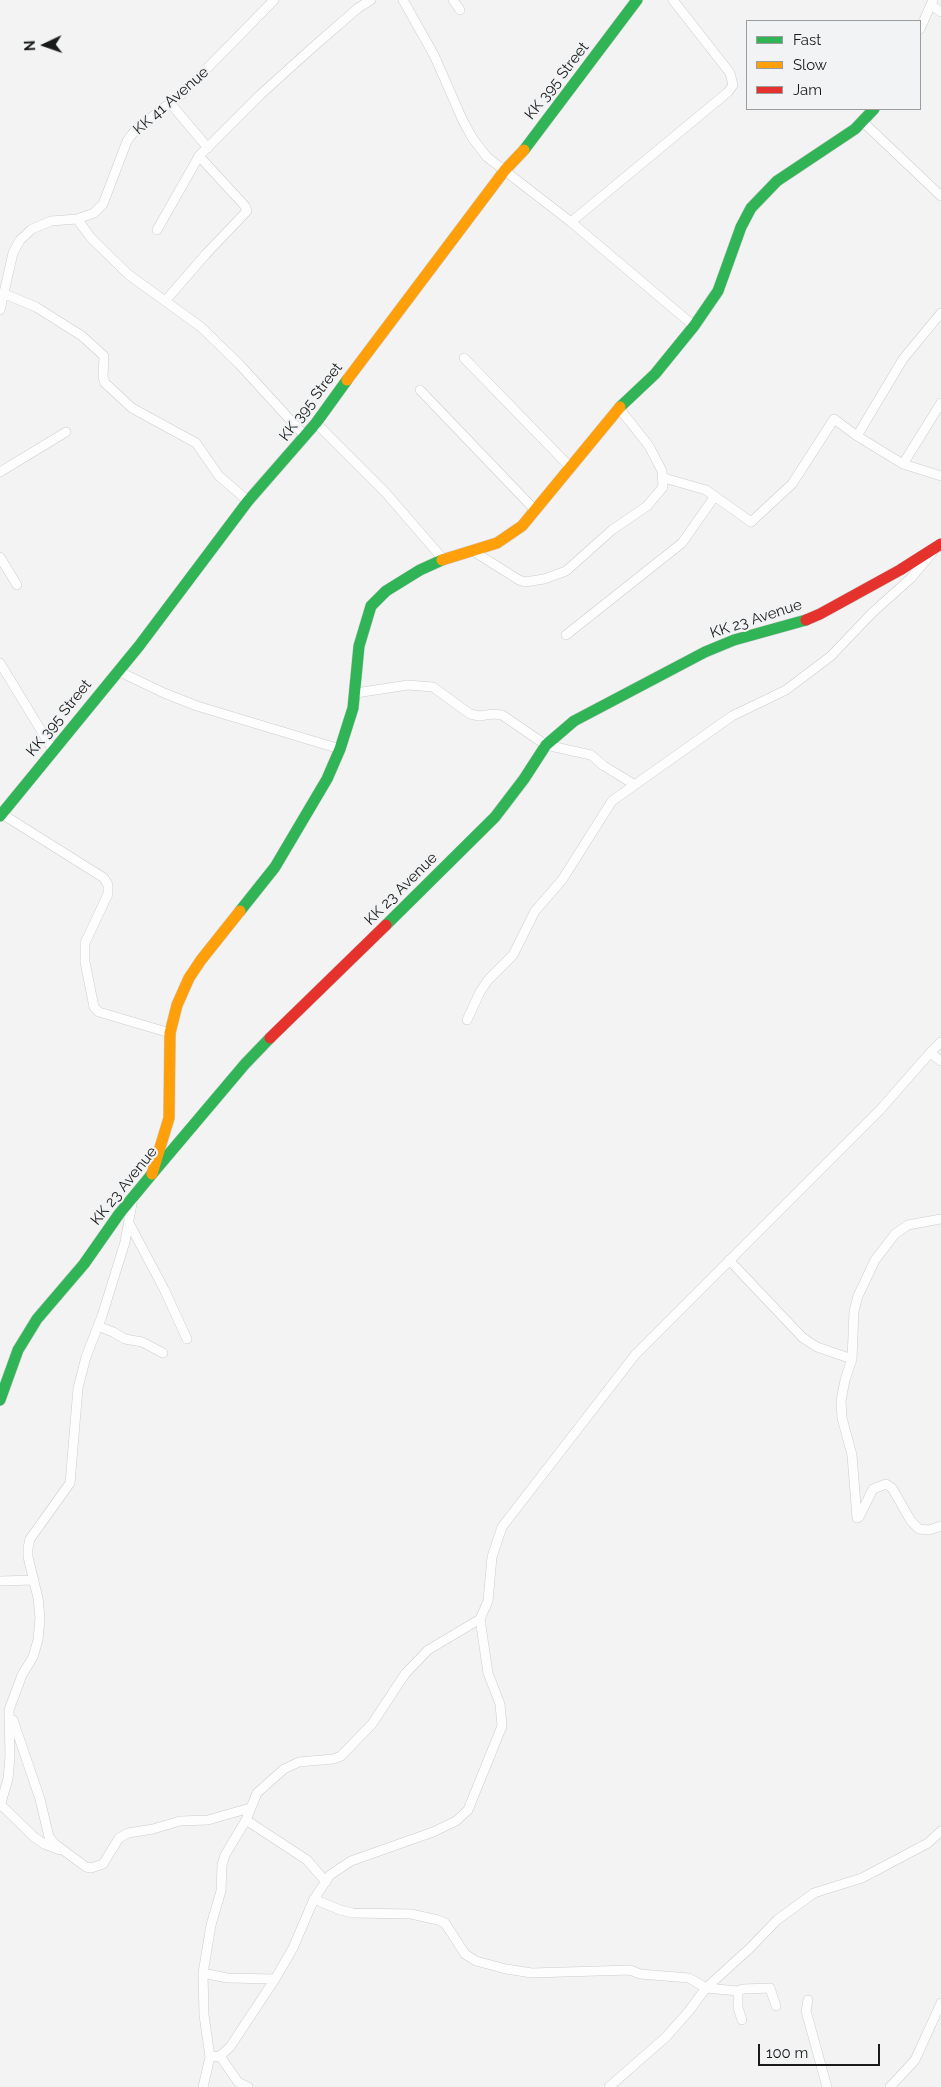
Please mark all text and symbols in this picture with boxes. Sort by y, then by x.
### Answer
north arrow [20,20,70,70]
legend [746,20,921,110]
text: Fast [793,31,821,49]
street label: KK 395 Street [521,39,593,123]
text: N [22,40,38,52]
text: Slow [793,56,827,74]
street label: KK 41 Avenue [130,63,212,139]
text: Jam [793,81,822,99]
street label: KK 395 Street [276,359,346,445]
street label: KK 23 Avenue [708,596,804,642]
street label: KK 395 Street [23,676,95,760]
street label: KK 23 Avenue [361,849,441,929]
street label: KK 23 Avenue [87,1143,161,1229]
scale bar [761,2034,884,2066]
text: 100 m [766,2044,808,2062]

